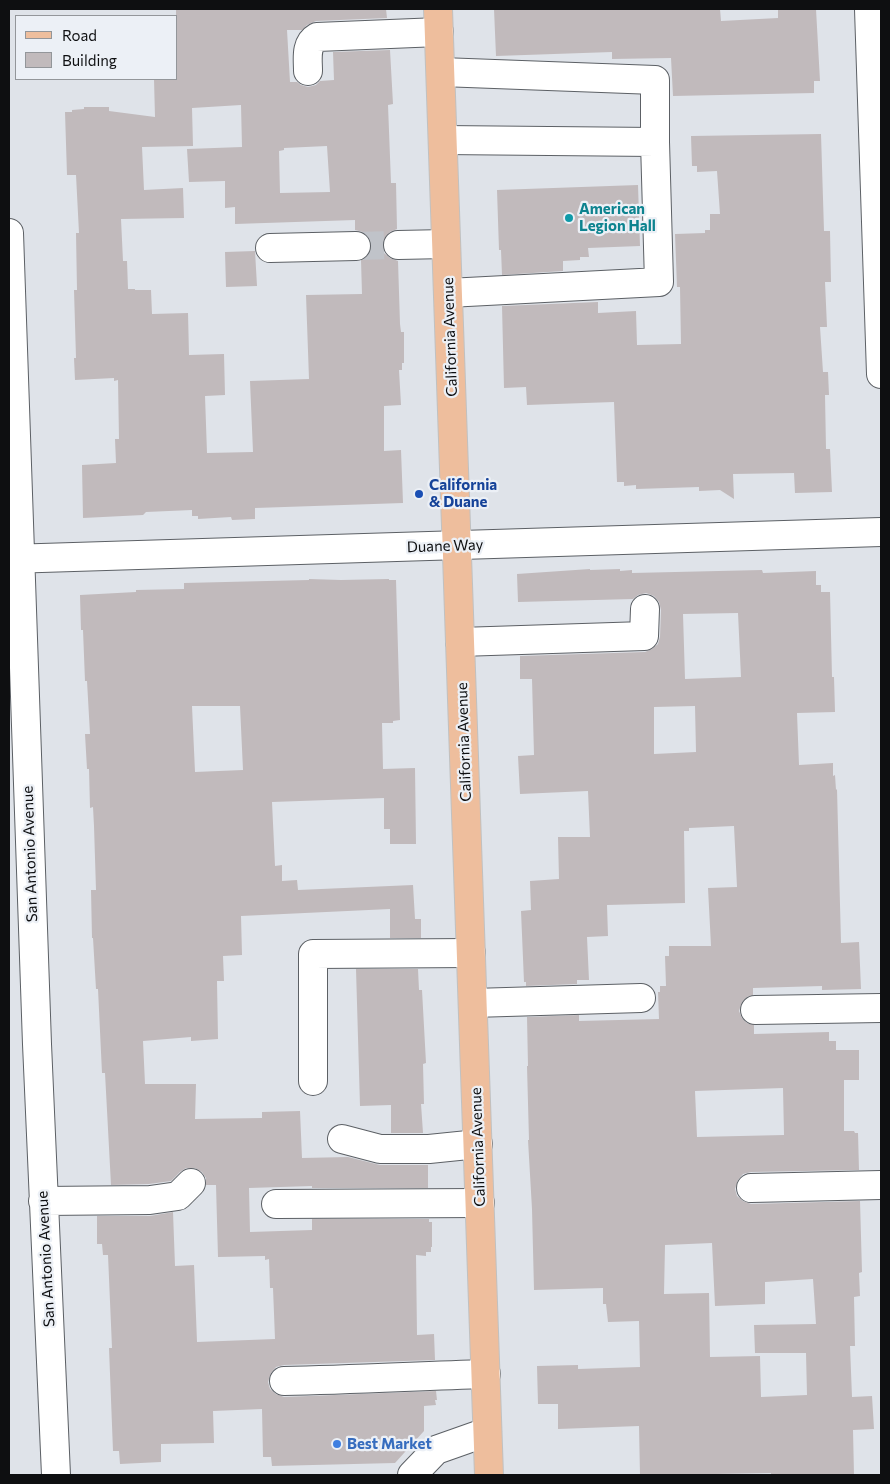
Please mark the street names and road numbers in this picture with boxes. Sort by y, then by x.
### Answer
street label: California Avenue [439,277,461,397]
street label: Duane Way [406,536,484,556]
street label: California Avenue [453,682,475,802]
street label: San Antonio Avenue [19,786,41,922]
street label: California Avenue [467,1087,489,1207]
street label: San Antonio Avenue [33,1190,59,1328]

